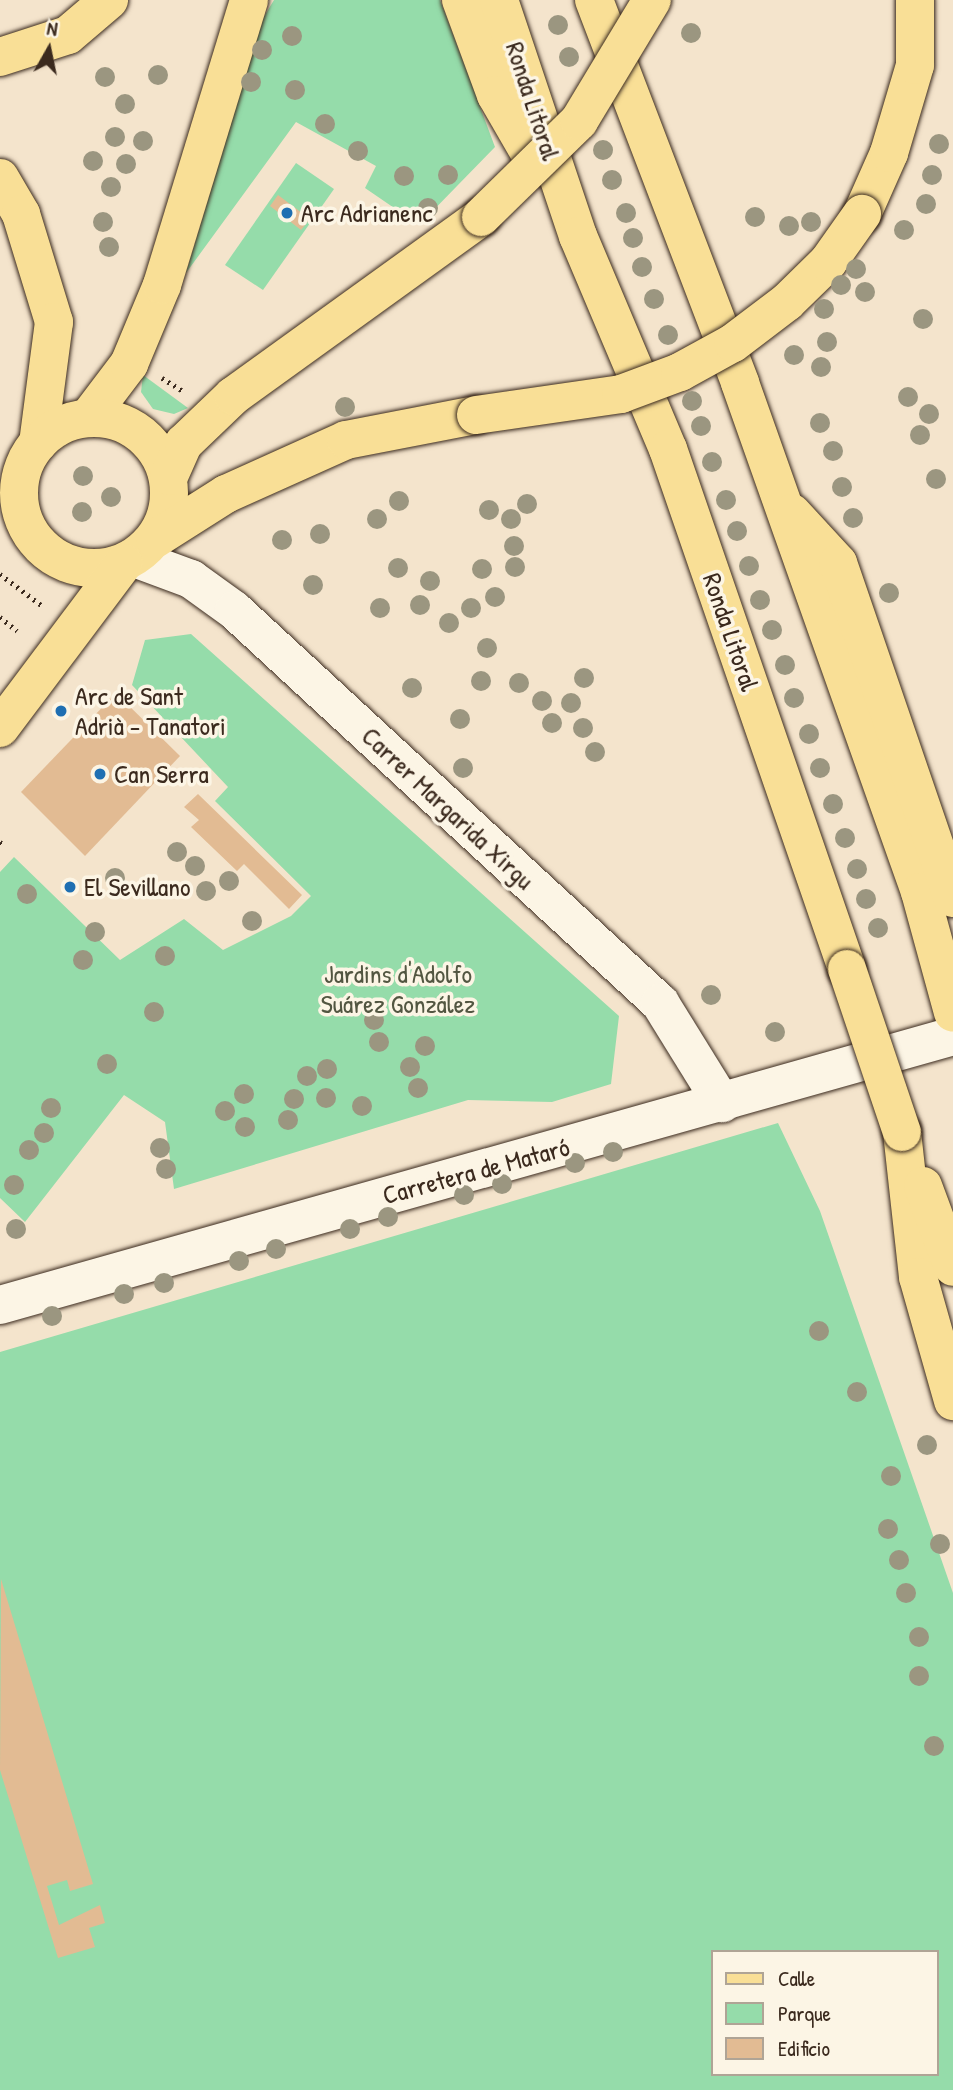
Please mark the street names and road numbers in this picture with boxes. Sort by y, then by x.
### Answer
street label: Ronda Litoral [499,38,567,164]
street label: Ronda Litoral [696,569,766,695]
street label: Carrer Margarida Xirgu [356,720,540,896]
street label: Carretera de Mataró [379,1131,573,1211]

